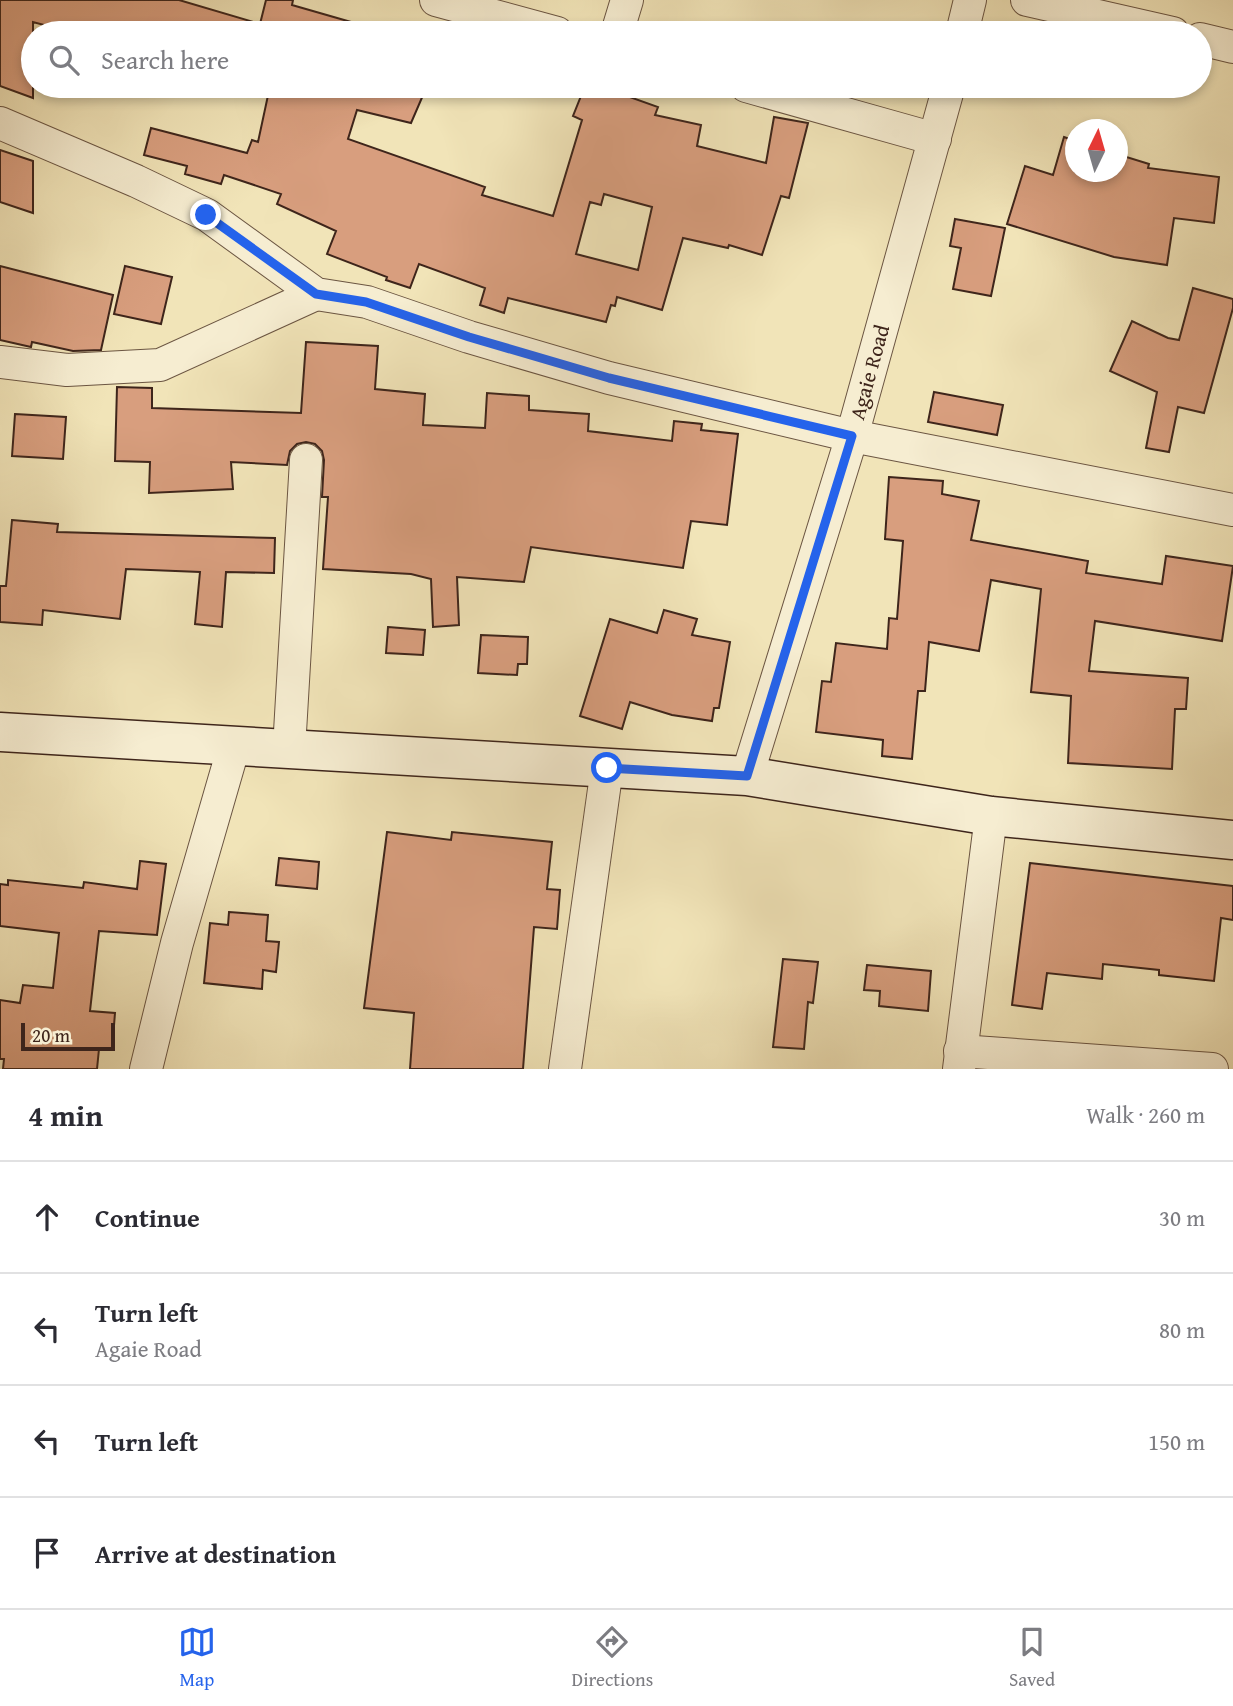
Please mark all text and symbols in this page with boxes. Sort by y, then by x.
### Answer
search box [21,21,1212,98]
text: Search here [101,40,229,79]
icon: search [45,41,83,79]
north arrow [1065,119,1128,182]
route end [190,199,221,230]
street label: Agaie Road [841,320,897,423]
route start [591,752,622,783]
scale bar [21,1020,116,1052]
text: 20 m [32,1021,70,1049]
text: 4 min [28,1093,103,1137]
text: Walk · 260 m [1086,1098,1205,1131]
icon: ahead [28,1198,66,1236]
text: Continue [95,1198,200,1237]
text: 30 m [1159,1201,1205,1234]
text: Turn left [95,1293,198,1332]
icon: left [28,1310,66,1348]
text: 80 m [1159,1313,1205,1346]
text: Agaie Road [95,1332,202,1365]
icon: left [28,1422,66,1460]
text: Turn left [95,1422,198,1461]
text: 150 m [1148,1425,1205,1458]
icon: arrive [28,1534,66,1572]
text: Arrive at destination [95,1534,336,1573]
tab: Map [178,1623,216,1693]
tab: Directions [572,1623,653,1693]
tab: Saved [1009,1623,1055,1693]

